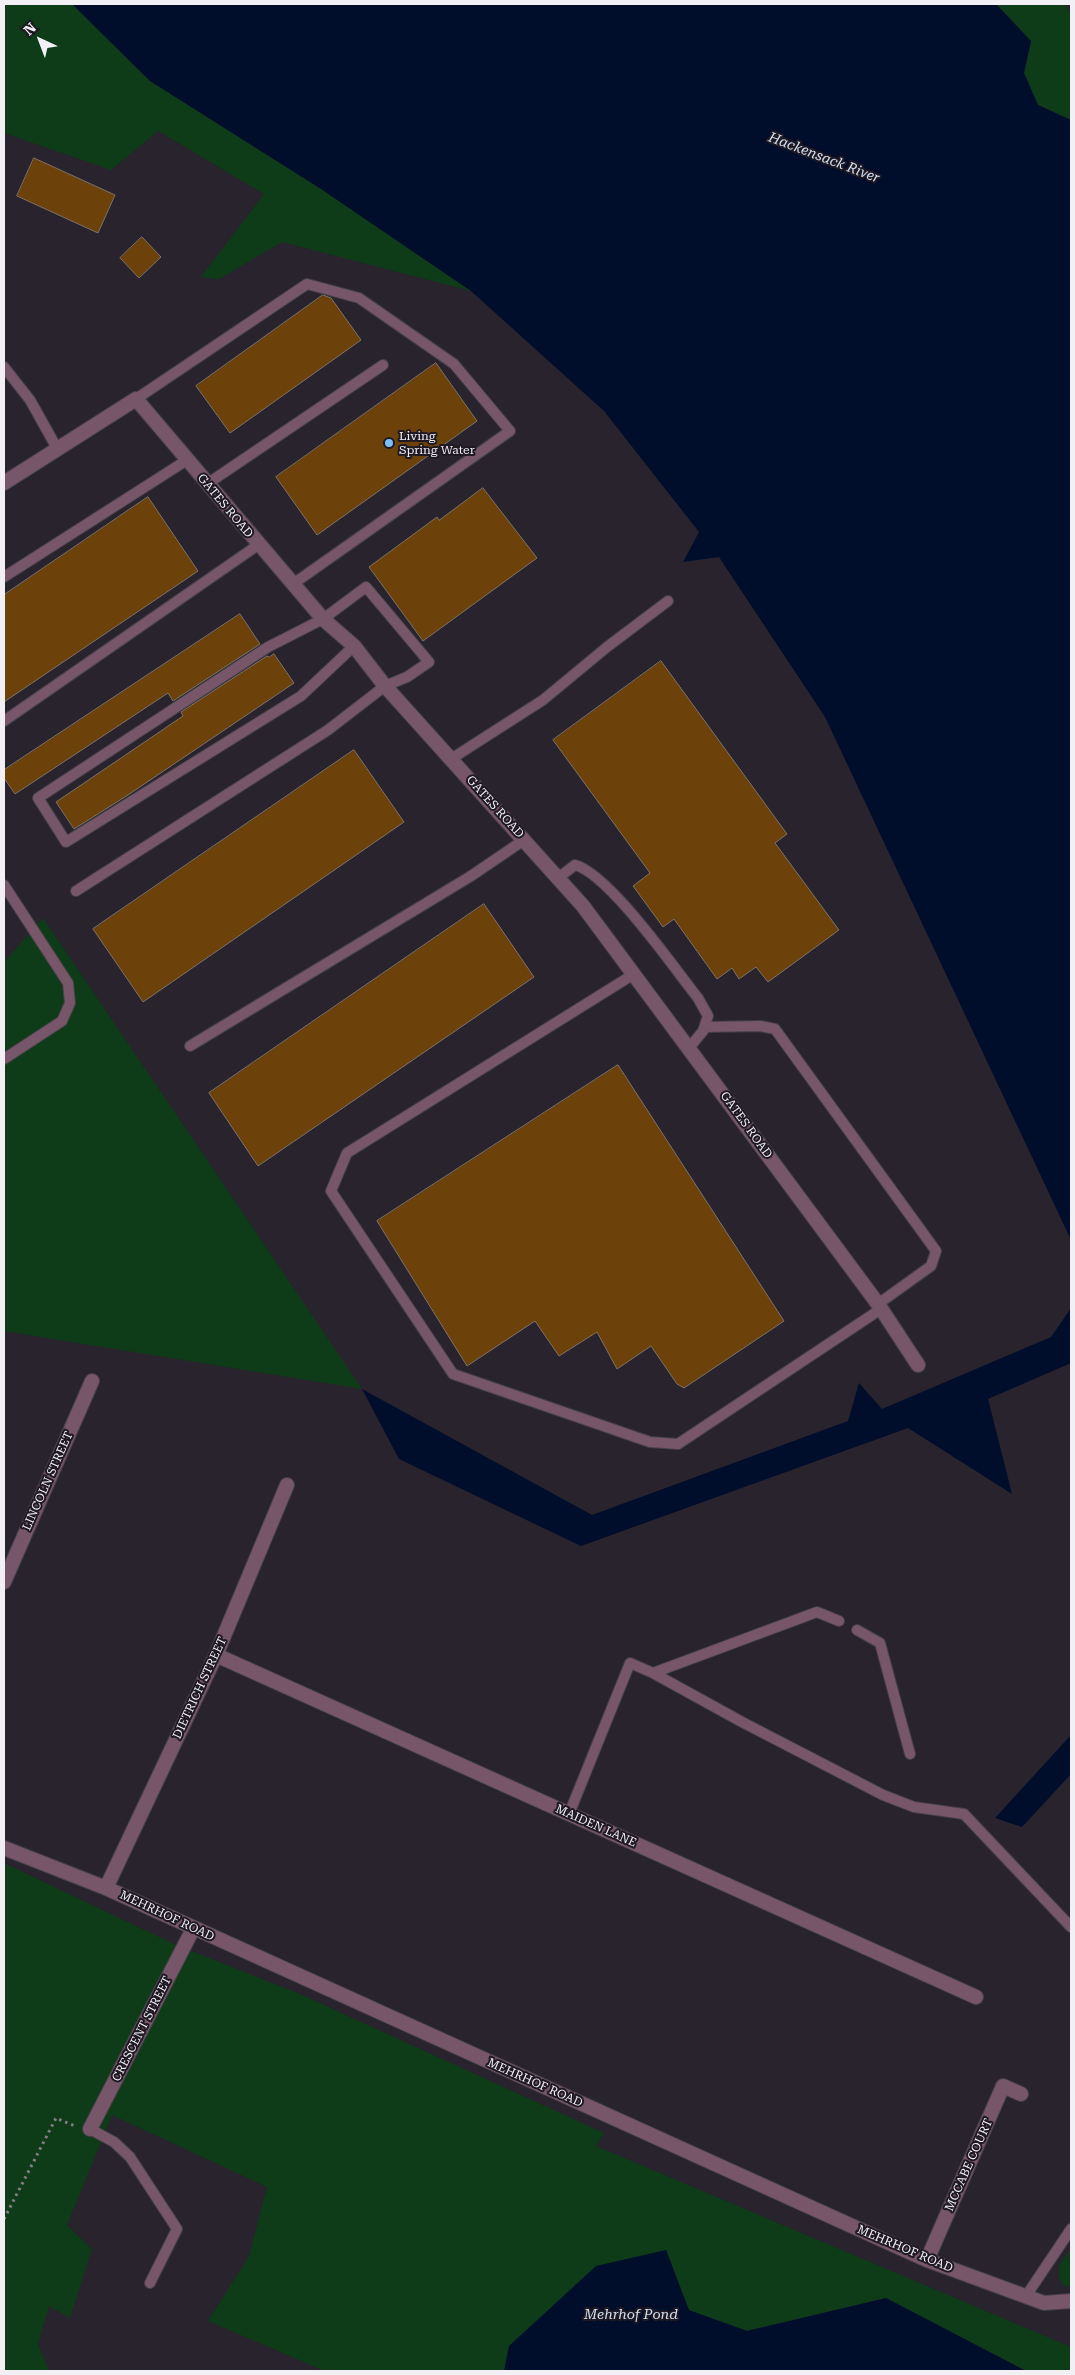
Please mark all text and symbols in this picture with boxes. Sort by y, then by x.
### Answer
north arrow [15,15,65,65]
text: N [20,20,39,39]
water label: Hackensack River [766,129,882,187]
place label: Living Spring Water [399,429,475,457]
marker: Living Spring Water [383,437,395,449]
street label: GATES ROAD [194,471,256,541]
street label: GATES ROAD [463,773,527,841]
street label: GATES ROAD [717,1089,775,1161]
street label: LINCOLN STREET [20,1429,76,1533]
street label: DIETRICH STREET [170,1635,230,1741]
street label: MAIDEN LANE [553,1802,639,1850]
street label: MEHRHOF ROAD [118,1888,216,1944]
street label: CRESCENT STREET [109,1974,175,2084]
street label: MEHRHOF ROAD [485,2056,585,2110]
street label: MCCABE COURT [942,2117,996,2213]
street label: MEHRHOF ROAD [855,2222,955,2276]
water label: Mehrhof Pond [584,2307,678,2323]

